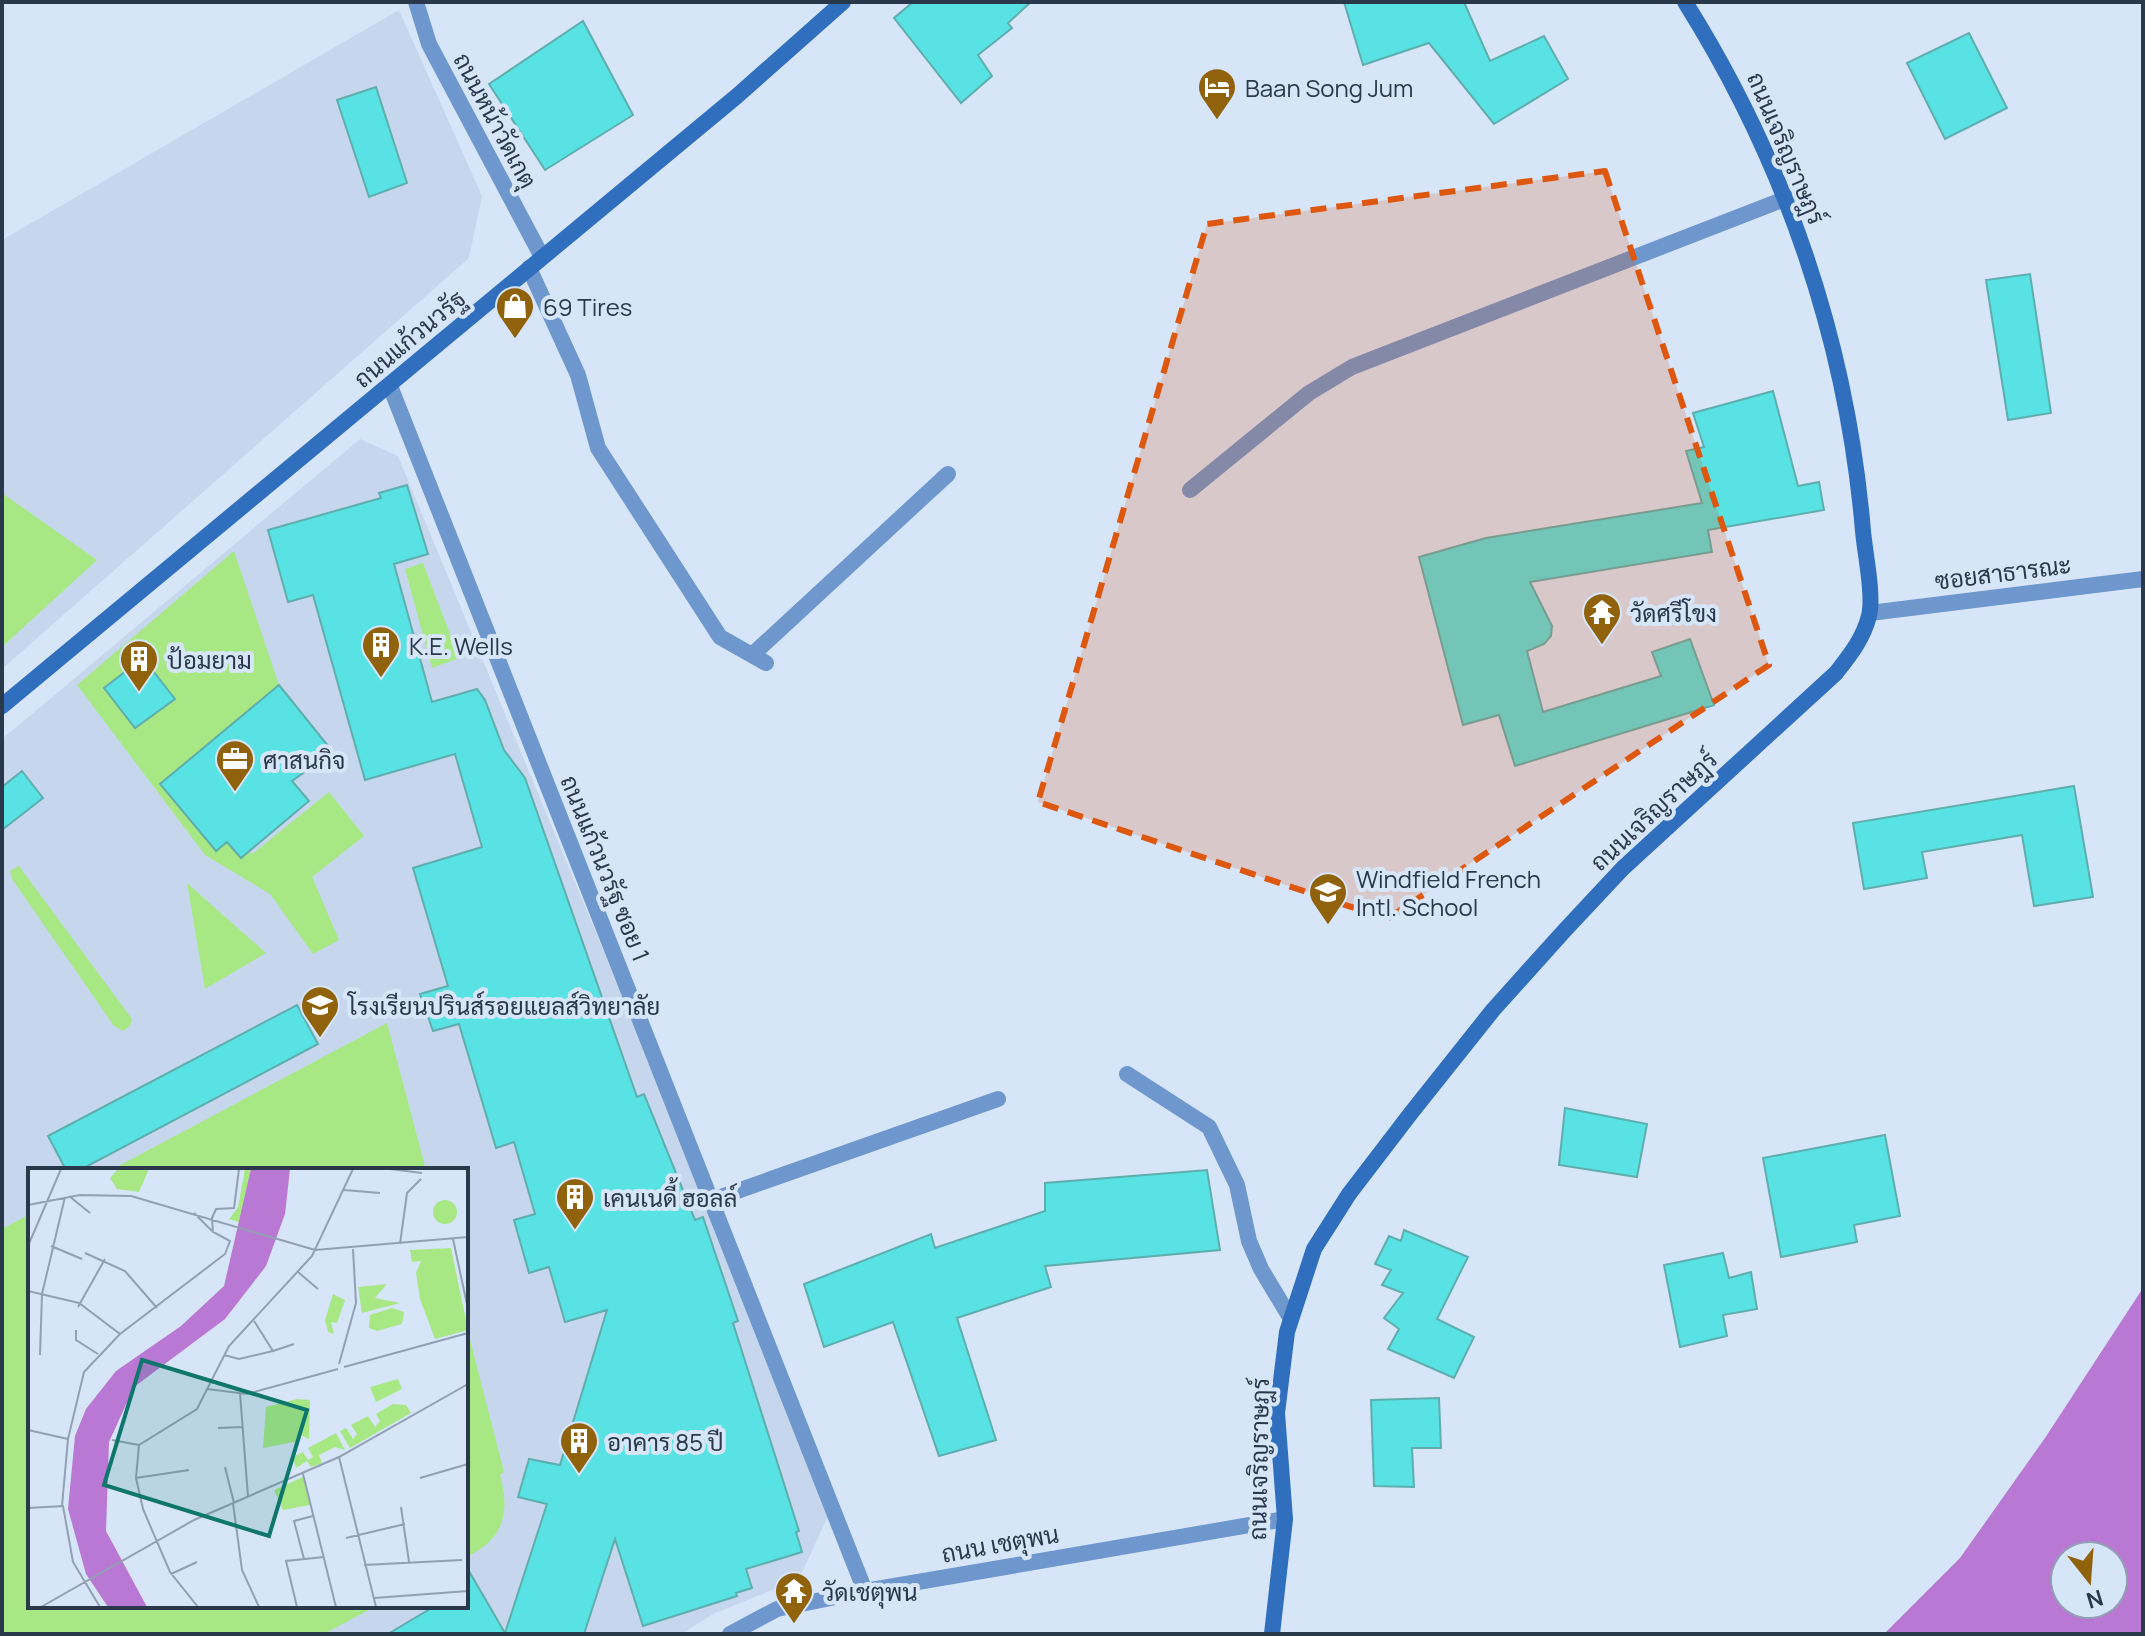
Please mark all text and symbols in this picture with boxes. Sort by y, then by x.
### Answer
street label: ถนนหน้าวัดเกตุ [446,46,546,194]
hotel icon: Baan Song Jum [1196,66,1238,121]
street label: ถนนเจริญราษฎร์ [1739,67,1834,230]
place label: Baan Song Jum [1245,71,1413,104]
street label: ถนนแก้วนวรัฐ [346,281,473,395]
shop icon: 69 Tires [494,285,536,340]
place label: 69 Tires [543,290,632,323]
street label: ซอยสาธารณะ [1933,547,2073,597]
temple icon: วัดศรีโขง [1581,591,1623,646]
place label: วัดศรีโขง [1630,596,1717,629]
building icon: K.E. Wells [360,624,402,679]
place label: K.E. Wells [409,629,513,662]
building icon: ป้อมยาม [118,638,160,693]
place label: ป้อมยาม [167,643,252,676]
office icon: ศาสนกิจ [214,738,256,793]
street label: ถนนเจริญราษฎร์ [1582,742,1724,878]
place label: ศาสนกิจ [263,743,345,776]
street label: ถนนแก้วนวรัฐ ซอย 1 [553,770,658,966]
place label: Windfield French Intl. School [1356,862,1541,923]
school or university icon: Windfield French Intl. School [1307,871,1349,926]
school or university icon: โรงเรียนปรินส์รอยแยลส์วิทยาลัย [299,984,341,1039]
place label: โรงเรียนปรินส์รอยแยลส์วิทยาลัย [346,989,660,1022]
inset map [28,1168,468,1608]
building icon: เคนเนดี้ ฮอลล์ [554,1176,596,1231]
place label: เคนเนดี้ ฮอลล์ [603,1177,737,1214]
street label: ถนนเจริญราษฎร์ [1240,1377,1277,1541]
building icon: อาคาร 85 ปี [558,1420,600,1475]
place label: อาคาร 85 ปี [607,1425,724,1458]
street label: ถนน เชตุพน [939,1516,1061,1571]
north arrow [2049,1540,2129,1620]
temple icon: วัดเชตุพน [773,1570,815,1625]
place label: วัดเชตุพน [822,1575,918,1609]
text: N [2083,1582,2107,1616]

